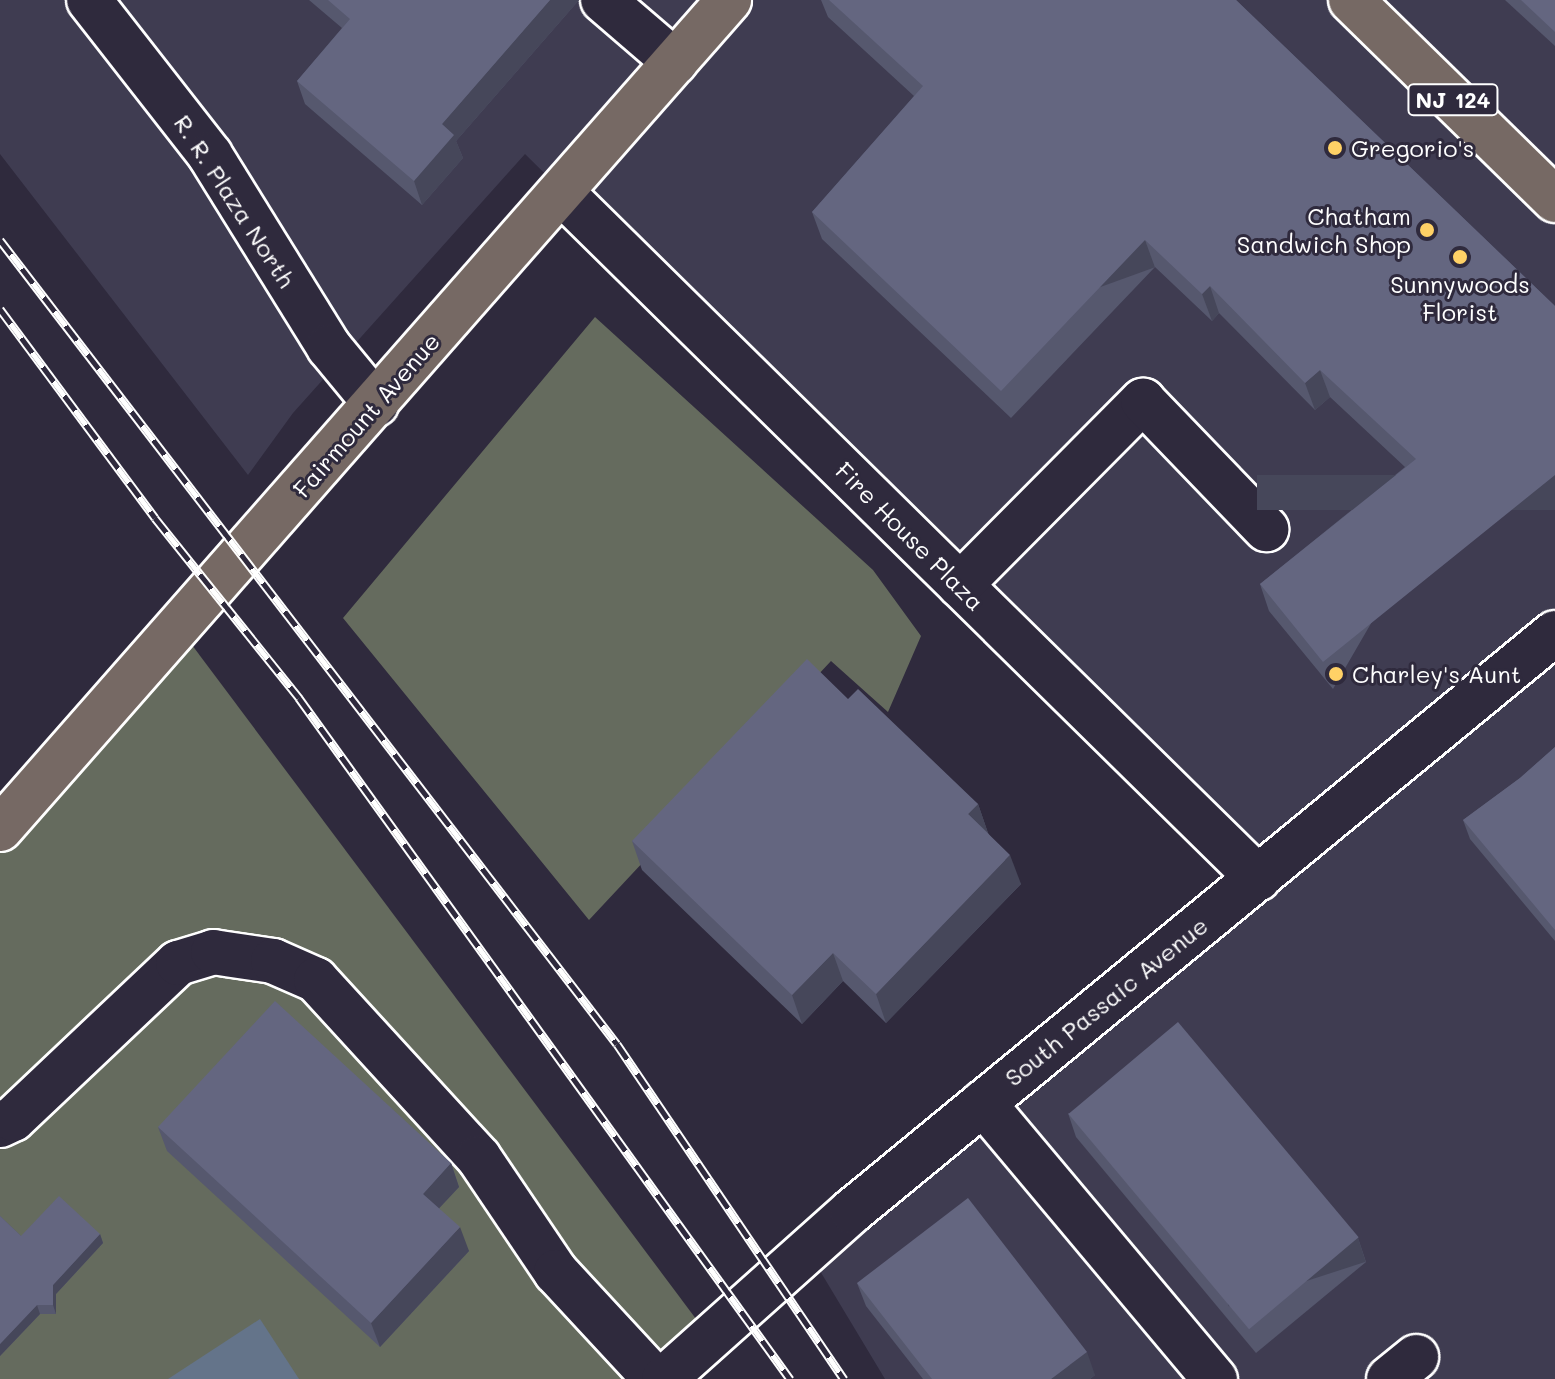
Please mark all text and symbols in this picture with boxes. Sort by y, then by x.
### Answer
road number: NJ 124 [1407,82,1499,118]
street label: R. R. Plaza North [168,109,302,293]
place label: Gregorio's [1351,134,1474,162]
marker: Gregorio's [1326,139,1344,157]
place label: Chatham Sandwich Shop [1237,202,1411,258]
marker: Chatham Sandwich Shop [1418,221,1436,239]
marker: Sunnywoods Florist [1451,248,1469,266]
place label: Sunnywoods Florist [1390,270,1530,326]
street label: Fairmount Avenue [287,327,445,503]
street label: Fire House Plaza [830,456,990,616]
place label: Charley's Aunt [1352,660,1521,688]
marker: Charley's Aunt [1327,665,1345,683]
street label: South Passaic Avenue [999,910,1213,1092]

